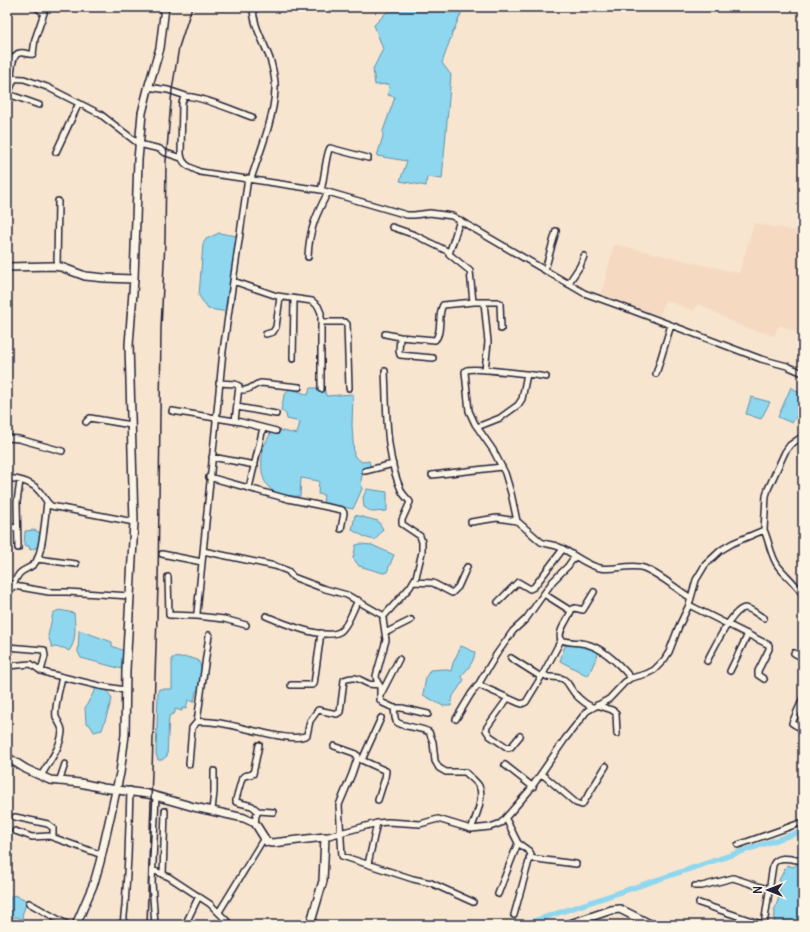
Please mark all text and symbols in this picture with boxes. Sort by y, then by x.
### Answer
north arrow [748,870,788,910]
text: N [751,886,765,894]

